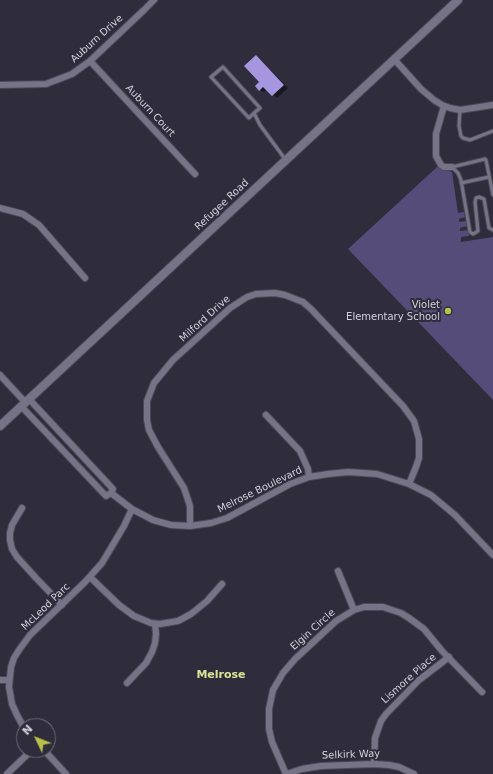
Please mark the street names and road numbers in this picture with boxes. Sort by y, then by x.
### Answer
street label: Auburn Drive [68,12,126,66]
street label: Auburn Court [123,82,177,140]
street label: Refugee Road [193,177,251,233]
street label: Milford Drive [177,293,233,345]
street label: Melrose Boulevard [216,464,304,516]
street label: McLeod Parc [19,581,73,633]
street label: Elgin Circle [288,607,338,653]
street label: Lismore Place [379,651,439,707]
street label: Selkirk Way [322,748,380,762]

